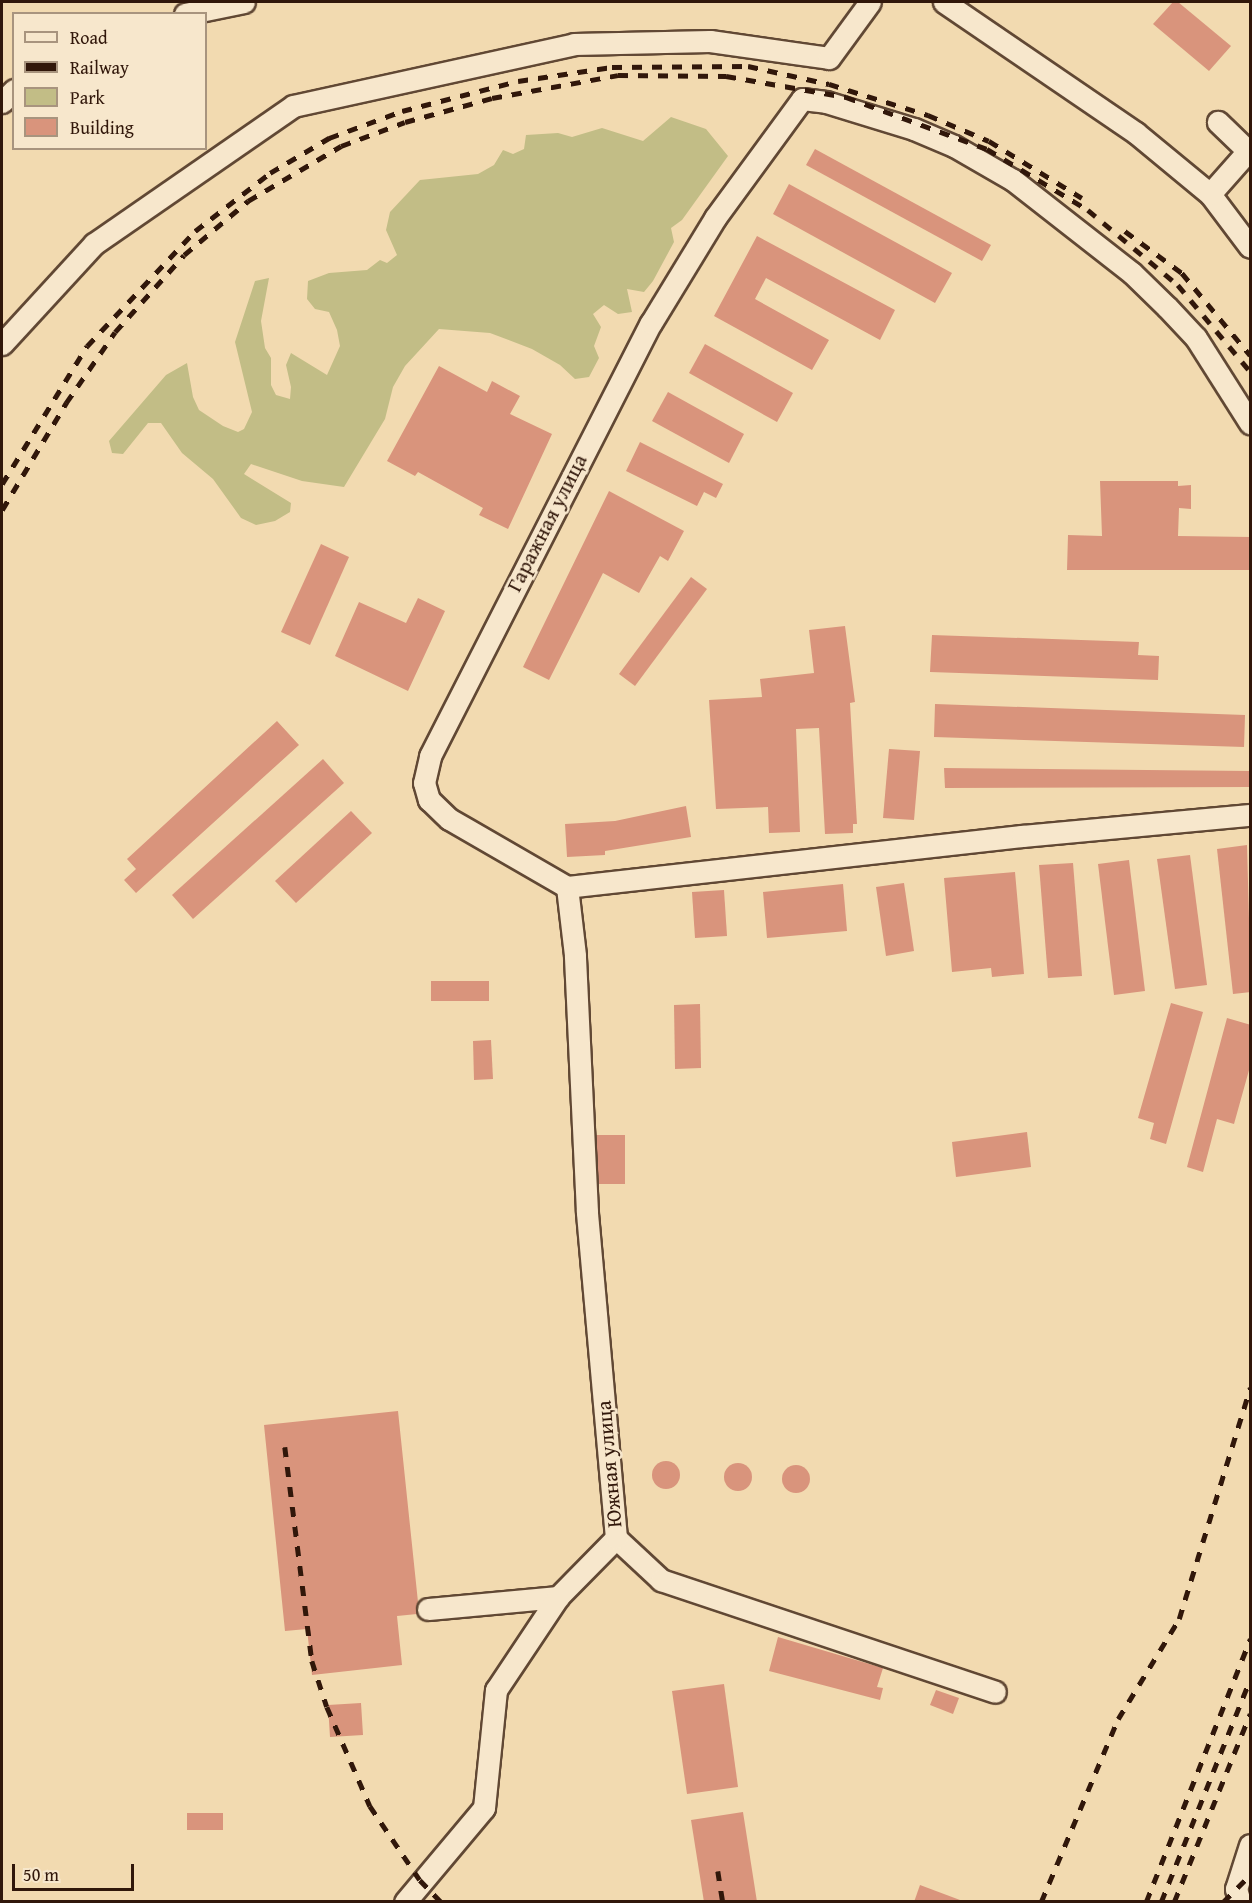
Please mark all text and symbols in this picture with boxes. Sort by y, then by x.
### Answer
legend [12,12,207,150]
text: Road [70,24,108,51]
text: Railway [70,54,129,81]
text: Park [70,84,105,111]
text: Building [70,114,134,141]
street label: Гаражная улица [501,450,593,596]
street label: Южная улица [591,1399,627,1529]
scale bar [15,1852,136,1890]
text: 50 m [23,1861,59,1888]

